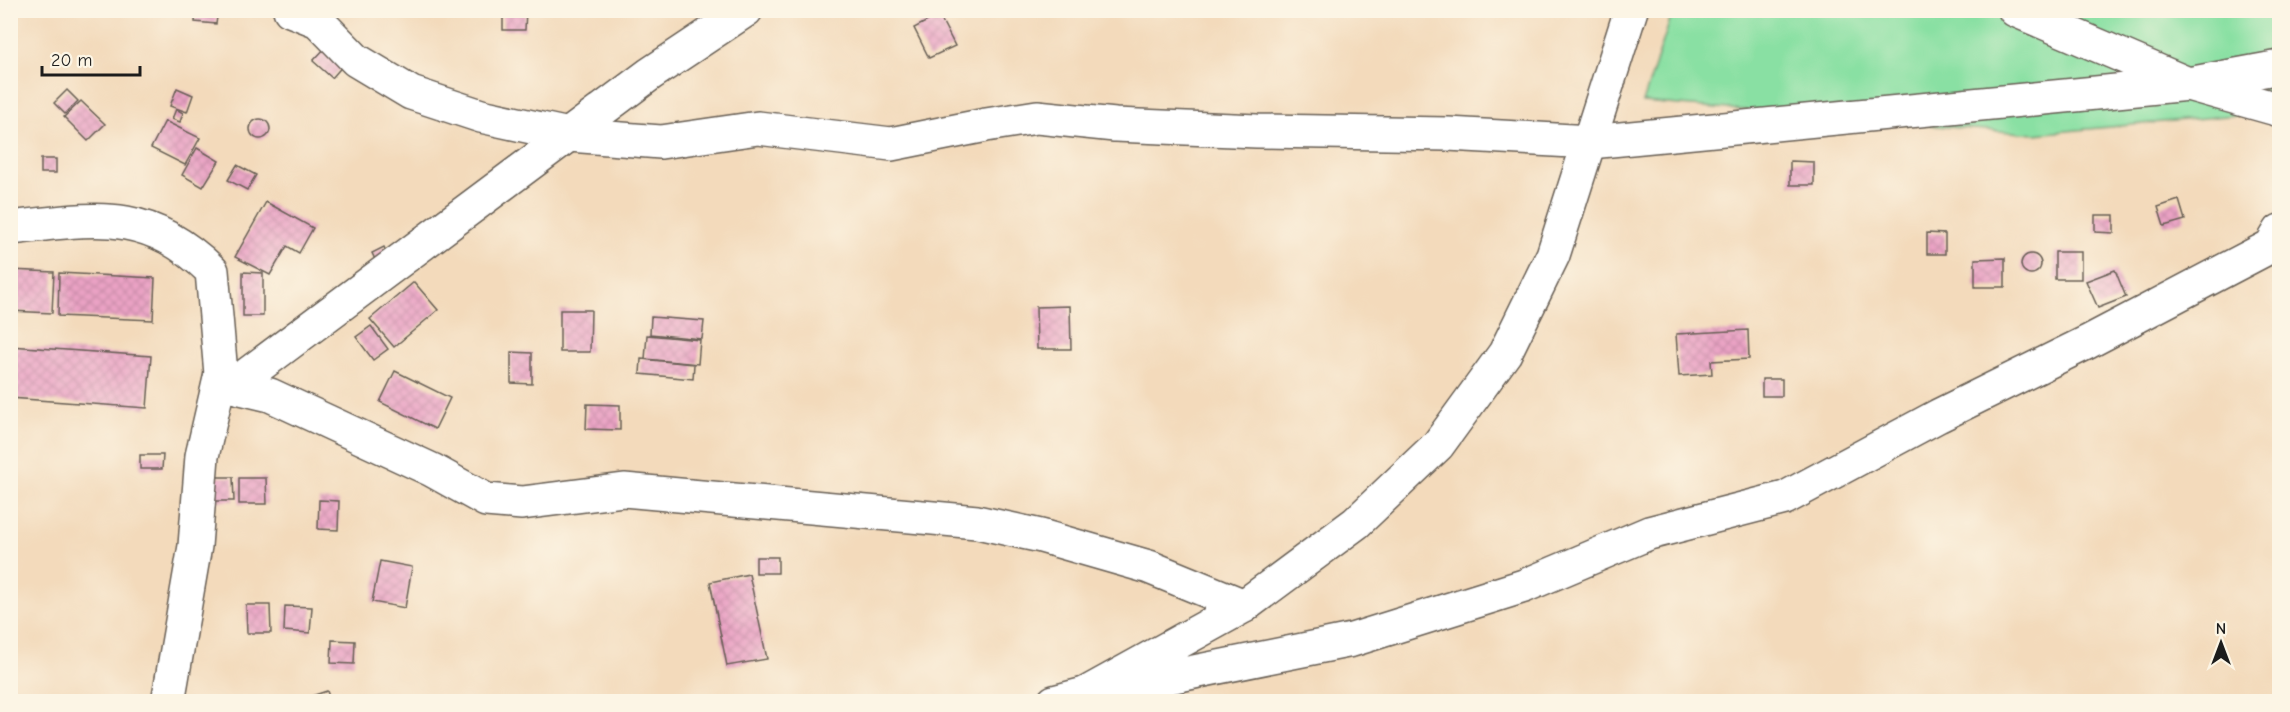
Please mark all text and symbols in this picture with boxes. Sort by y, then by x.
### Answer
scale bar [42,39,140,77]
text: 20 m [51,50,92,71]
north arrow [2191,613,2251,673]
text: N [2216,620,2226,638]

